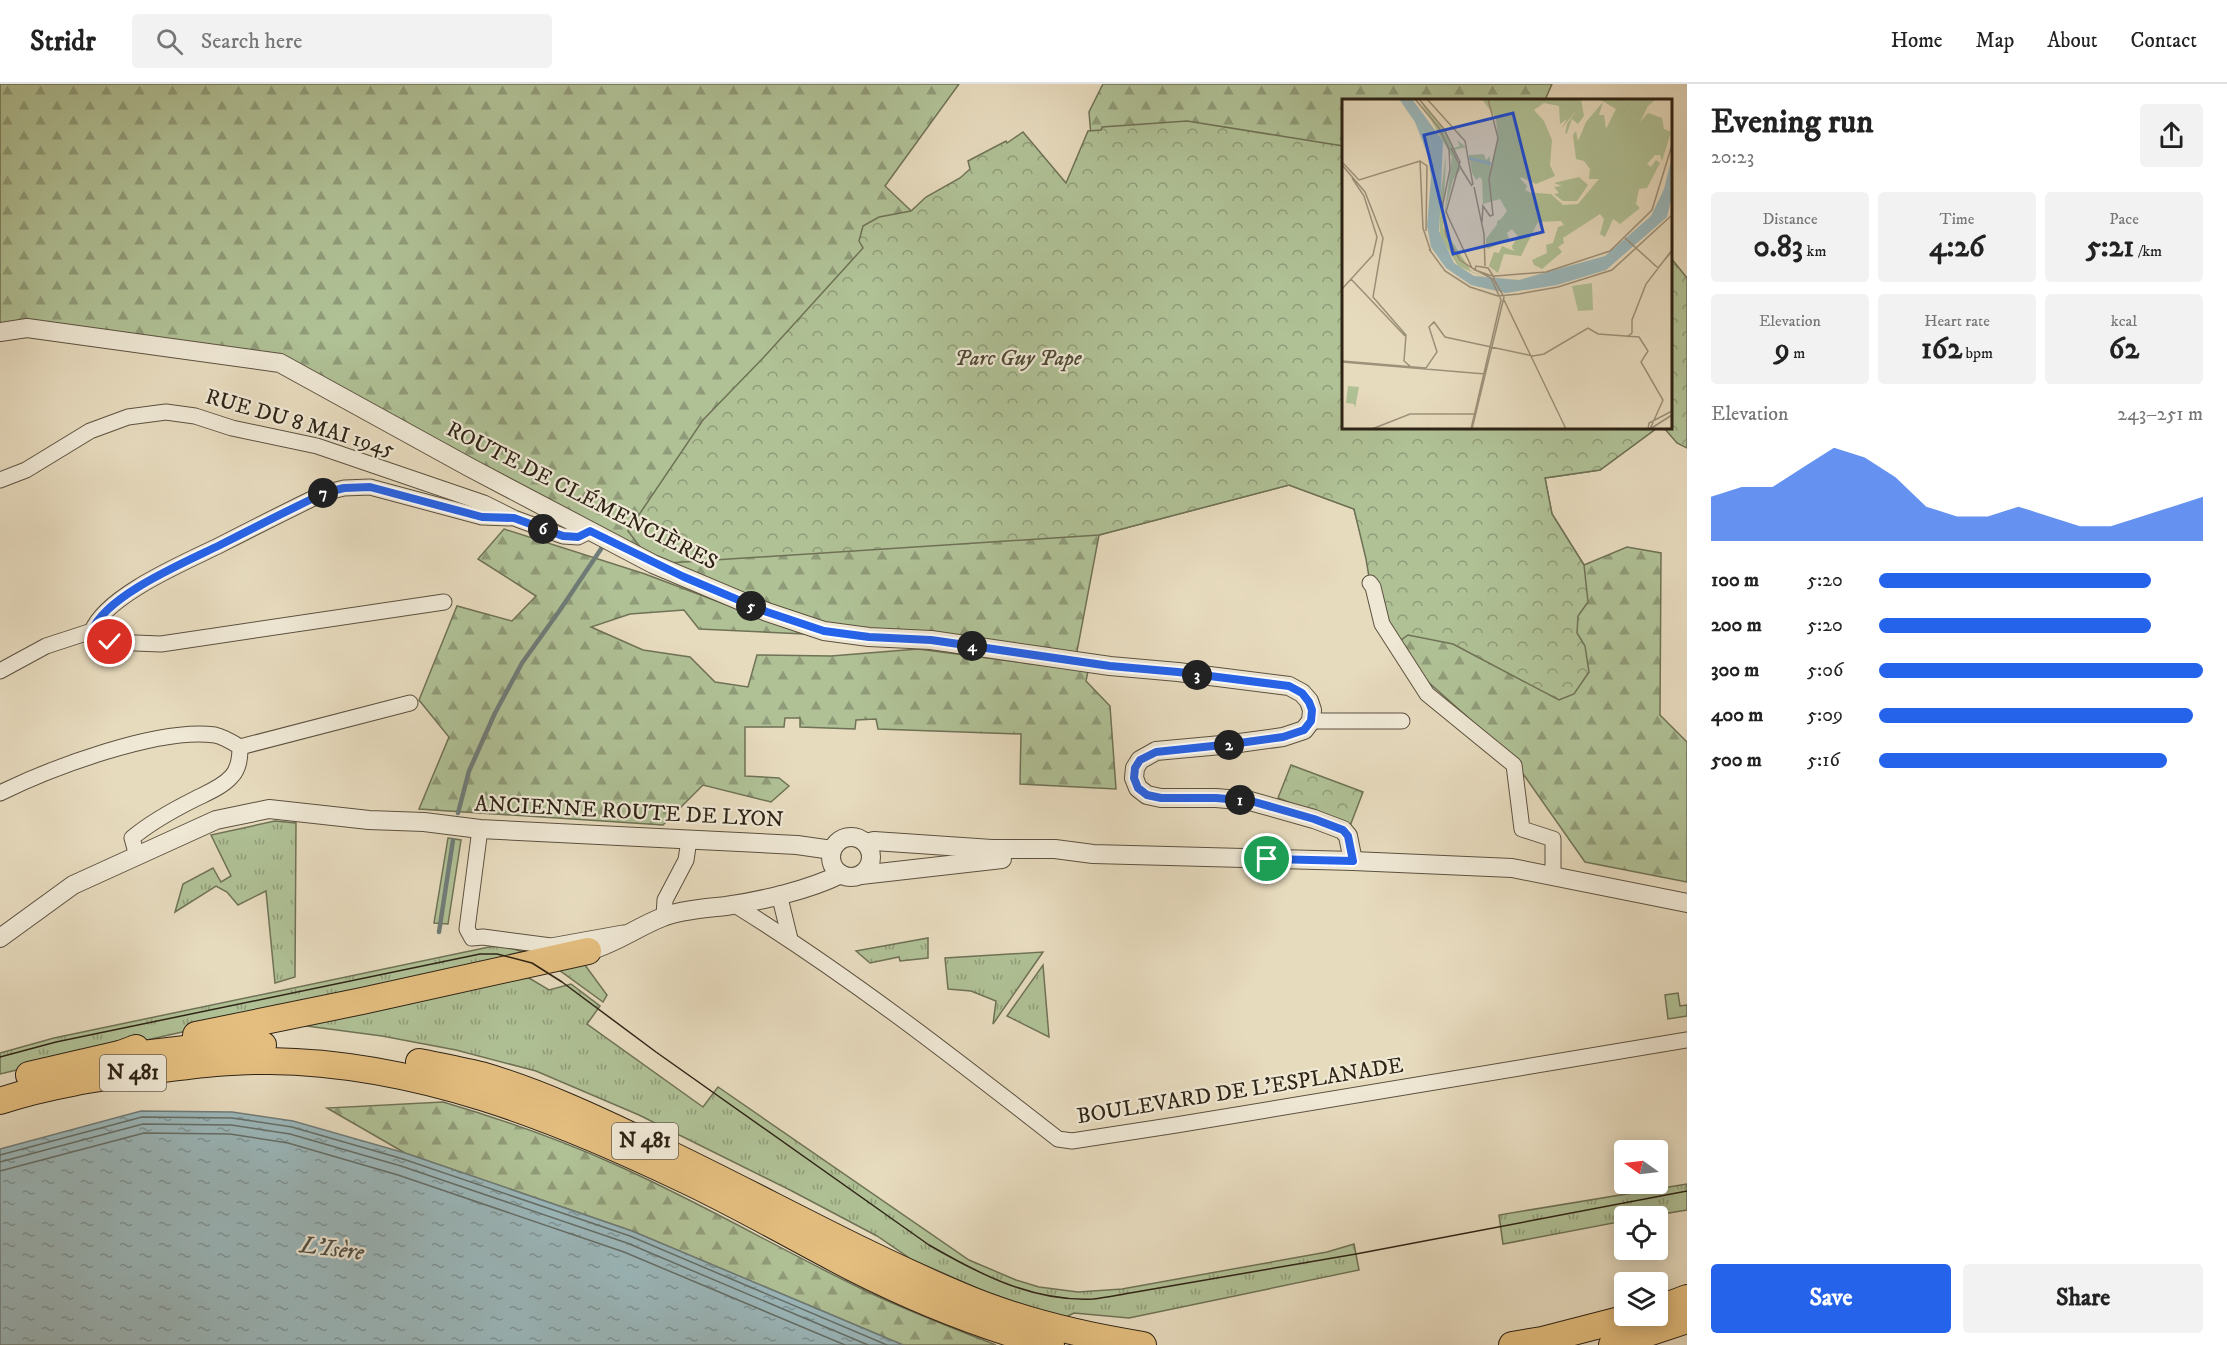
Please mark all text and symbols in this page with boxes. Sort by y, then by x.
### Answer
search box [132,14,552,68]
text: Stridr [30,24,96,59]
icon: search [153,25,186,58]
text: Search here [201,28,302,55]
text: Home [1891,28,1943,54]
text: Map [1976,28,2014,54]
text: About [2047,28,2098,54]
text: Contact [2131,28,2197,54]
inset map [1342,99,1672,429]
text: Evening run [1711,102,1873,143]
button: share [2140,104,2203,167]
text: 20:23 [1711,145,1754,170]
text: Distance [1762,209,1818,229]
text: Time [1940,209,1974,229]
text: Pace [2109,209,2139,229]
text: 0.83 [1754,229,1803,266]
text: 4:26 [1929,229,1985,266]
text: 5:21 [2086,229,2134,266]
text: km [1803,241,1826,261]
text: /km [2134,241,2162,261]
text: Elevation [1759,311,1821,331]
text: Heart rate [1924,311,1990,331]
text: kcal [2111,311,2137,331]
text: 9 [1775,331,1790,368]
text: 162 [1921,331,1962,368]
text: 62 [2109,331,2139,368]
text: m [1790,343,1805,363]
text: bpm [1962,343,1993,363]
park label: Parc Guy Pape [955,345,1082,372]
street label: RUE DU 8 MAI 1945 [202,383,398,463]
text: Elevation [1711,402,1788,427]
text: 243–251 m [2117,402,2203,427]
street label: ROUTE DE CLÉMENCIÈRES [442,416,722,576]
pin: 7 [308,478,338,508]
text: 7 [319,483,327,503]
pin: 6 [528,514,558,544]
text: 6 [539,519,547,539]
text: 100 m [1711,568,1759,593]
text: 5:20 [1807,568,1843,593]
pin: 5 [736,591,766,621]
text: 5 [747,596,755,616]
text: 200 m [1711,613,1762,638]
text: 5:20 [1807,613,1843,638]
pin [84,616,135,667]
icon: check [93,625,126,658]
pin: 4 [957,631,987,661]
text: 4 [967,636,977,656]
text: 300 m [1711,658,1759,683]
text: 5:06 [1807,658,1843,683]
pin: 3 [1182,660,1212,690]
text: 3 [1194,665,1200,685]
text: 400 m [1711,703,1763,728]
text: 5:09 [1807,703,1843,728]
pin: 2 [1214,730,1244,760]
text: 2 [1225,735,1233,755]
text: 500 m [1711,748,1762,773]
text: 5:16 [1807,748,1840,773]
pin: 1 [1225,785,1255,815]
street label: ANCIENNE ROUTE DE LYON [474,790,784,834]
text: 1 [1237,790,1243,810]
pin [1241,833,1292,884]
icon: arrive [1250,842,1283,875]
street label: BOULEVARD DE L'ESPLANADE [1075,1052,1405,1130]
road number: N 481 [100,1055,166,1091]
road number: N 481 [612,1123,678,1159]
north arrow [1614,1140,1668,1194]
map controls [1614,1140,1668,1326]
button: locate [1614,1206,1668,1260]
water label: L'Isère [296,1230,366,1268]
button: Save [1711,1264,1951,1333]
button: Share [1963,1264,2203,1333]
button: layers [1614,1272,1668,1326]

